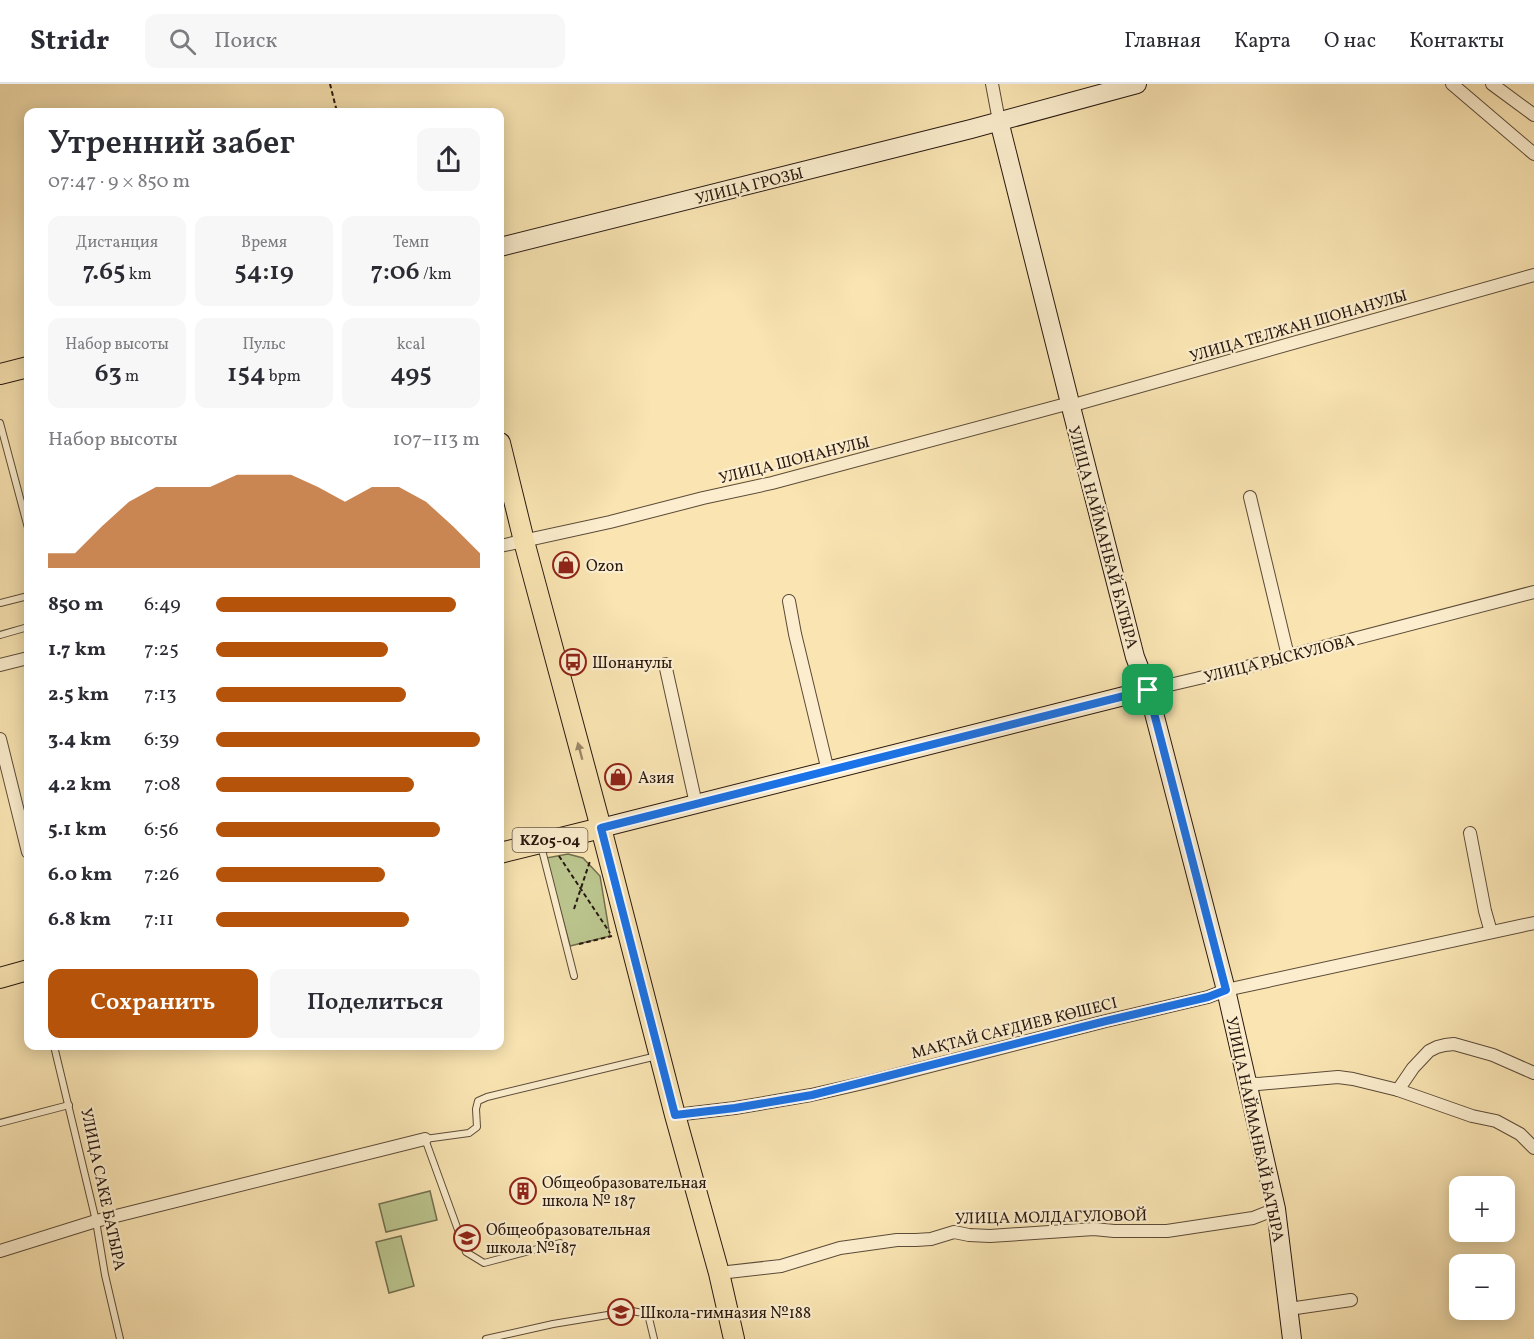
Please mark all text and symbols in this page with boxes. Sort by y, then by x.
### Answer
search box [145,14,565,68]
text: Stridr [30,22,109,61]
icon: search [166,25,199,58]
text: Поиск [214,26,277,57]
text: Главная [1124,27,1201,56]
text: Карта [1234,27,1291,56]
text: О нас [1324,27,1376,56]
text: Контакты [1409,27,1504,56]
text: Утренний забег [48,122,295,168]
button: share [417,128,480,191]
street label: УЛИЦА ГРОЗЫ [693,163,806,211]
text: 07:47 · 9 × 850 m [48,168,190,196]
text: Дистанция [76,232,158,254]
text: Время [241,232,287,254]
text: Темп [393,232,429,254]
text: 7.65 [82,254,126,290]
text: 54:19 [234,254,294,290]
text: 7:06 [370,254,420,290]
text: km [126,264,152,286]
text: /km [420,264,452,286]
street label: УЛИЦА ТЕЛЖАН ШОНАНУЛЫ [1187,285,1410,369]
text: Набор высоты [65,334,169,356]
text: Пульс [242,334,286,356]
text: kcal [397,334,425,356]
text: 63 [95,356,122,392]
text: 154 [227,356,266,392]
text: 495 [390,356,432,392]
text: m [122,366,139,388]
text: bpm [266,366,301,388]
street label: УЛИЦА НАЙМАНБАЙ БАТЫРА [1062,424,1142,651]
text: Набор высоты [48,426,178,454]
text: 107–113 m [393,426,480,454]
street label: УЛИЦА ШОНАНУЛЫ [717,432,872,490]
shop icon: Ozon [551,550,581,580]
place label: Ozon [586,556,624,578]
text: 850 m [48,591,104,619]
text: 6:49 [144,591,181,619]
street label: УЛИЦА РЫСКУЛОВА [1202,631,1357,689]
text: 1.7 km [48,636,106,664]
text: 7:25 [144,636,179,664]
bus stop icon: Шонанулы [558,647,588,677]
place label: Шонанулы [592,653,672,675]
pin [1122,664,1173,715]
icon: arrive [1131,673,1164,706]
text: 2.5 km [48,681,109,709]
text: 7:13 [144,681,176,709]
text: 3.4 km [48,726,111,754]
text: 6:39 [144,726,179,754]
one-way arrow [574,742,584,760]
shop icon: Азия [603,762,633,792]
place label: Азия [638,768,674,790]
text: 4.2 km [48,771,112,799]
text: 7:08 [144,771,181,799]
text: 5.1 km [48,816,107,844]
text: 6:56 [144,816,179,844]
road number: KZ05-04 [512,828,588,852]
text: 6.0 km [48,861,112,889]
text: 7:26 [144,861,179,889]
text: 6.8 km [48,906,111,934]
text: 7:11 [144,906,174,934]
button: Сохранить [48,969,258,1038]
button: Поделиться [270,969,480,1038]
street label: МАҚТАЙ САҒДИЕВ КӨШЕСІ [909,993,1120,1065]
street label: УЛИЦА НАЙМАНБАЙ БАТЫРА [1219,1015,1289,1244]
street label: УЛИЦА САКЕ БАТЫРА [74,1106,130,1273]
place label: Общеобразовательная школа № 187 [542,1173,707,1213]
building icon: Общеобразовательная школа № 187 [508,1176,538,1206]
map controls [1449,1176,1515,1320]
button: + [1449,1176,1515,1242]
street label: УЛИЦА МОЛДАГУЛОВОЙ [955,1205,1147,1231]
place label: Общеобразовательная школа №187 [486,1220,651,1260]
school or university icon: Общеобразовательная школа №187 [452,1223,482,1253]
button: − [1449,1254,1515,1320]
school or university icon: Школа-гимназия №188 [606,1297,636,1327]
place label: Школа-гимназия №188 [640,1303,811,1325]

